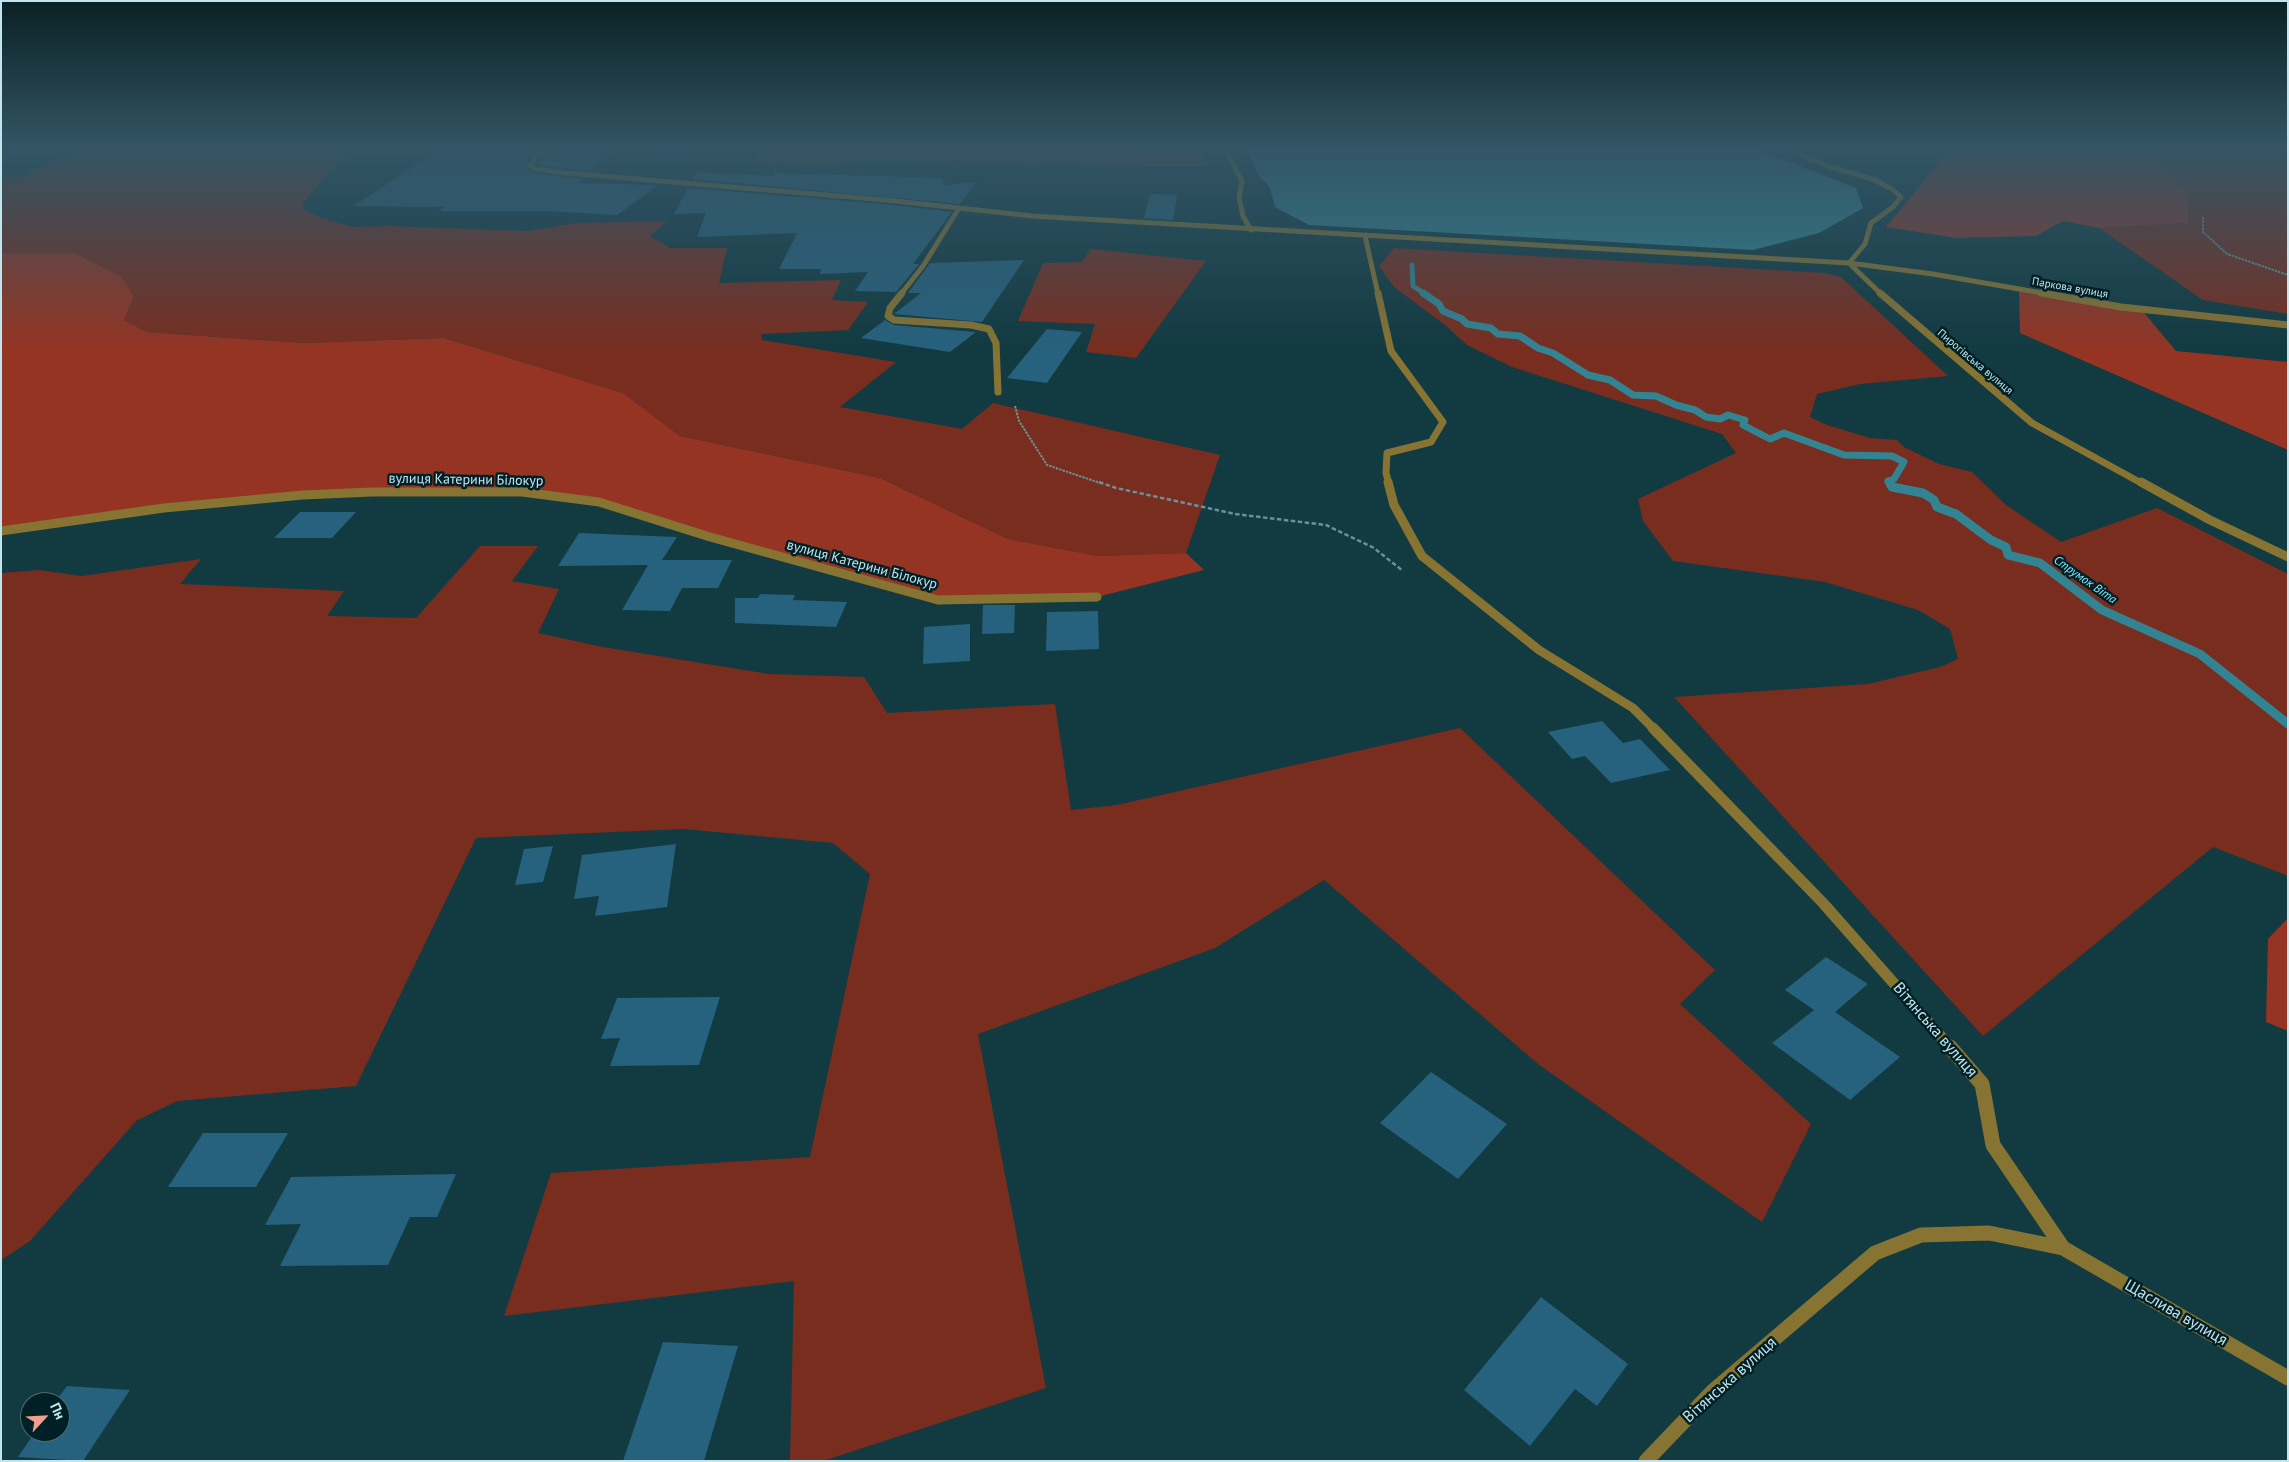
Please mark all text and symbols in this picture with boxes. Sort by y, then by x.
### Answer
street label: Паркова вулиця [2031,275,2109,301]
street label: Пирогівська вулиця [1935,327,2015,397]
street label: вулиця Катерини Білокур [388,470,544,490]
street label: вулиця Катерини Білокур [785,537,939,593]
water label: Струмок Віта [2051,553,2119,607]
street label: Вітянська вулиця [1889,979,1981,1081]
street label: Щаслива вулиця [2121,1276,2231,1350]
street label: Вітянська вулиця [1679,1333,1781,1427]
north arrow [20,1392,70,1442]
text: Пн [46,1400,69,1422]

